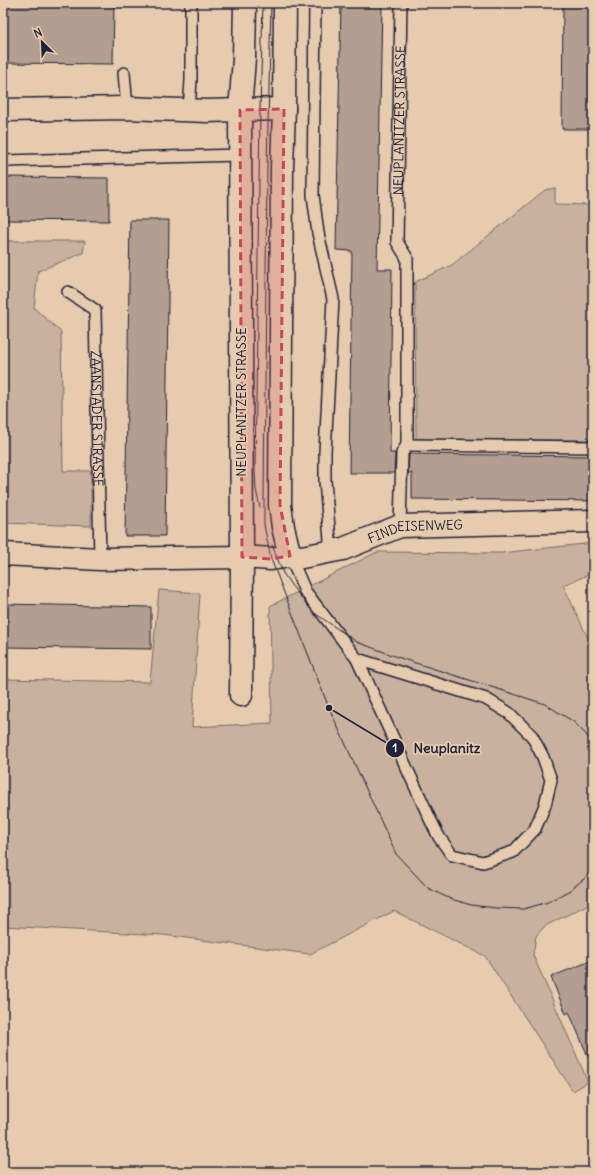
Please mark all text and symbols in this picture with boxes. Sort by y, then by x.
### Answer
north arrow [22,22,62,62]
text: N [32,25,44,41]
street label: NEUPLANITZER STRASSE [390,45,409,195]
street label: NEUPLANITZER STRASSE [233,327,250,477]
street label: ZAANSTADER STRASSE [87,350,107,487]
street label: FINDEISENWEG [365,516,463,547]
callout: Neuplanitz [385,735,488,761]
text: Neuplanitz [413,739,481,757]
text: 1 [393,740,397,755]

